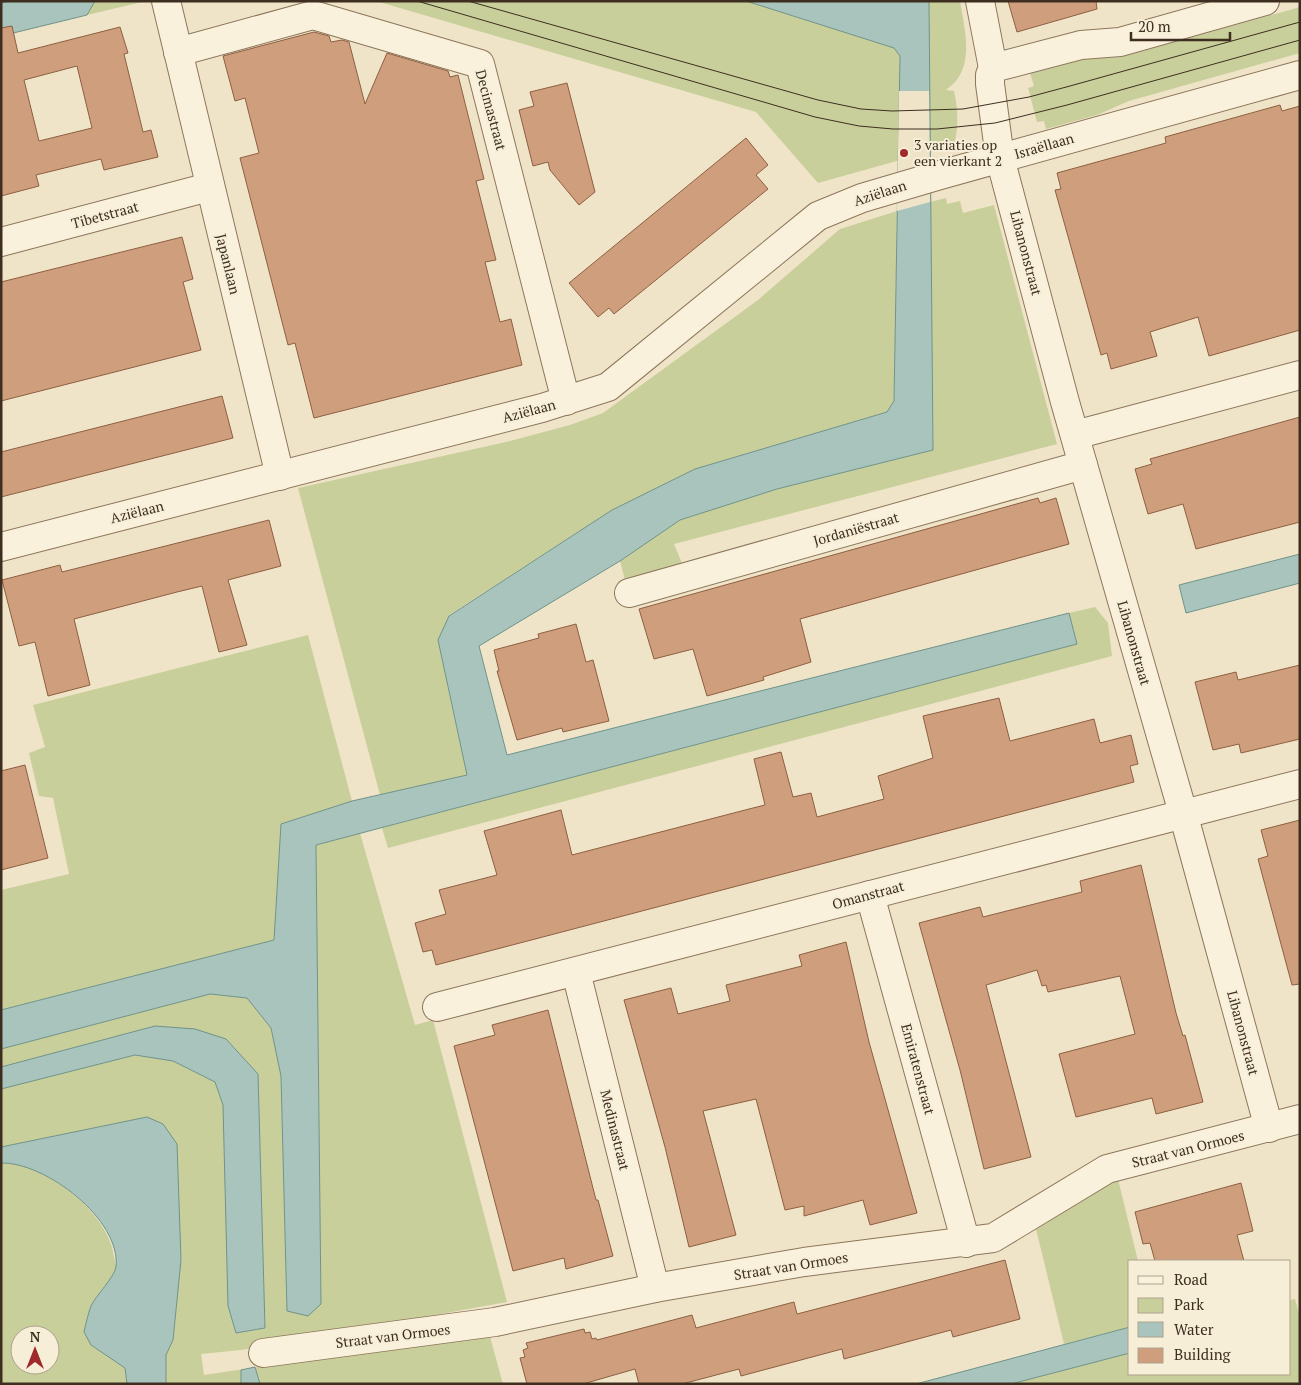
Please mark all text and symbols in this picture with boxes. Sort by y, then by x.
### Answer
scale bar [1131,10,1230,42]
text: 20 m [1138,16,1171,36]
street label: Decimastraat [472,67,512,153]
street label: Israëllaan [1012,128,1077,163]
place label: 3 variaties op een vierkant 2 [914,135,1002,170]
marker: 3 variaties op een vierkant 2 [898,147,910,159]
street label: Aziëlaan [851,175,909,210]
street label: Tibetstraat [69,196,141,233]
street label: Libanonstraat [1006,208,1047,298]
street label: Japanlaan [212,232,245,297]
street label: Aziëlaan [500,394,558,427]
street label: Aziëlaan [108,496,166,527]
street label: Jordaniëstraat [811,507,902,550]
street label: Libanonstraat [1113,598,1156,688]
street label: Omanstraat [830,876,907,913]
street label: Libanonstraat [1223,988,1264,1078]
street label: Emiratenstraat [897,1021,940,1117]
street label: Medinastraat [596,1088,635,1173]
street label: Straat van Ormoes [1130,1125,1246,1172]
street label: Straat van Ormoes [732,1247,849,1284]
legend [1128,1260,1291,1375]
text: Road [1174,1269,1207,1289]
text: Park [1174,1294,1204,1314]
street label: Straat van Ormoes [335,1319,451,1352]
text: Water [1174,1319,1214,1339]
north arrow [10,1325,60,1375]
text: N [30,1327,41,1346]
text: Building [1174,1344,1232,1364]

